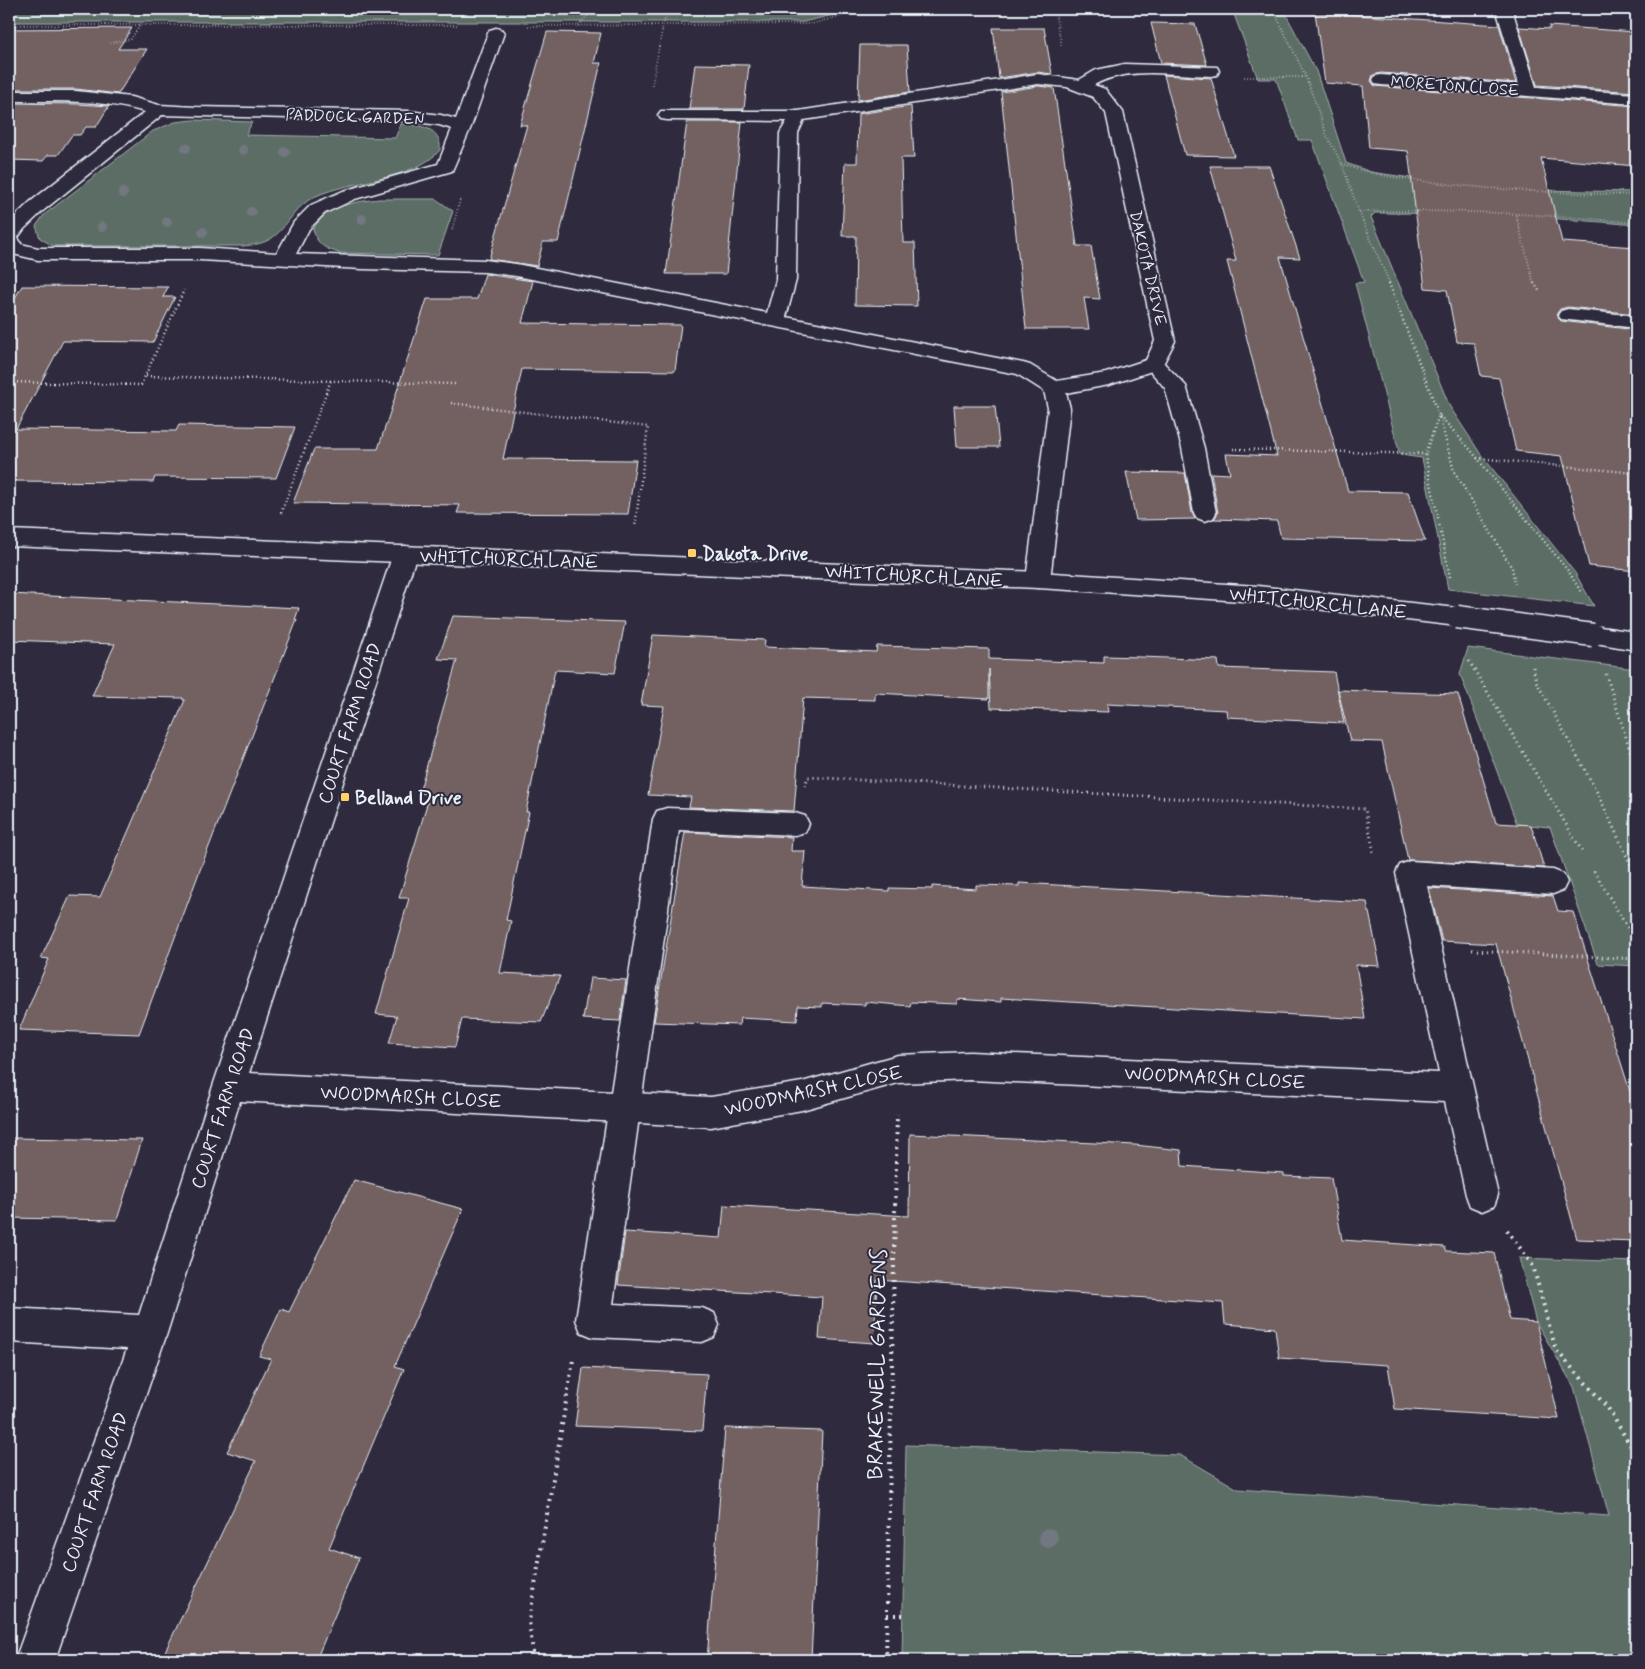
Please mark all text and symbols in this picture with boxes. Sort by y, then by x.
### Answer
street label: MORETON CLOSE [1390,72,1520,101]
street label: PADDOCK GARDEN [285,105,426,130]
street label: DAKOTA DRIVE [1124,209,1171,328]
place label: Dakota Drive [702,542,808,567]
street label: WHITCHURCH LANE [419,544,599,575]
marker: Dakota Drive [686,547,698,559]
street label: WHITCHURCH LANE [824,559,1004,594]
street label: WHITCHURCH LANE [1228,582,1408,625]
street label: COURT FARM ROAD [313,640,388,807]
place label: Belland Drive [355,786,462,811]
marker: Belland Drive [339,791,351,803]
street label: COURT FARM ROAD [186,1025,261,1192]
street label: WOODMARSH CLOSE [722,1060,905,1123]
street label: WOODMARSH CLOSE [1124,1061,1306,1096]
street label: WOODMARSH CLOSE [320,1080,502,1115]
street label: BRAKEWELL GARDENS [862,1248,894,1480]
street label: COURT FARM ROAD [56,1409,135,1576]

